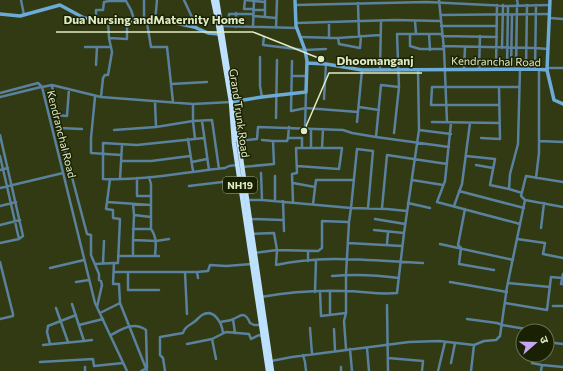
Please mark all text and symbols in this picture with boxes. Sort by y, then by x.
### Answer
callout: Dua Nursing andMaternity Home [56,8,253,32]
text: Dua Nursing andMaternity Home [63,12,245,26]
callout: Dhoomanganj [329,49,422,73]
text: Dhoomanganj [337,53,413,67]
street label: Kendranchal Road [451,54,541,68]
street label: Grand Trunk Road [227,68,253,158]
street label: Kendranchal Road [45,89,79,179]
road number: NH19 [223,177,257,193]
north arrow [515,323,555,363]
text: उ [538,334,552,345]

